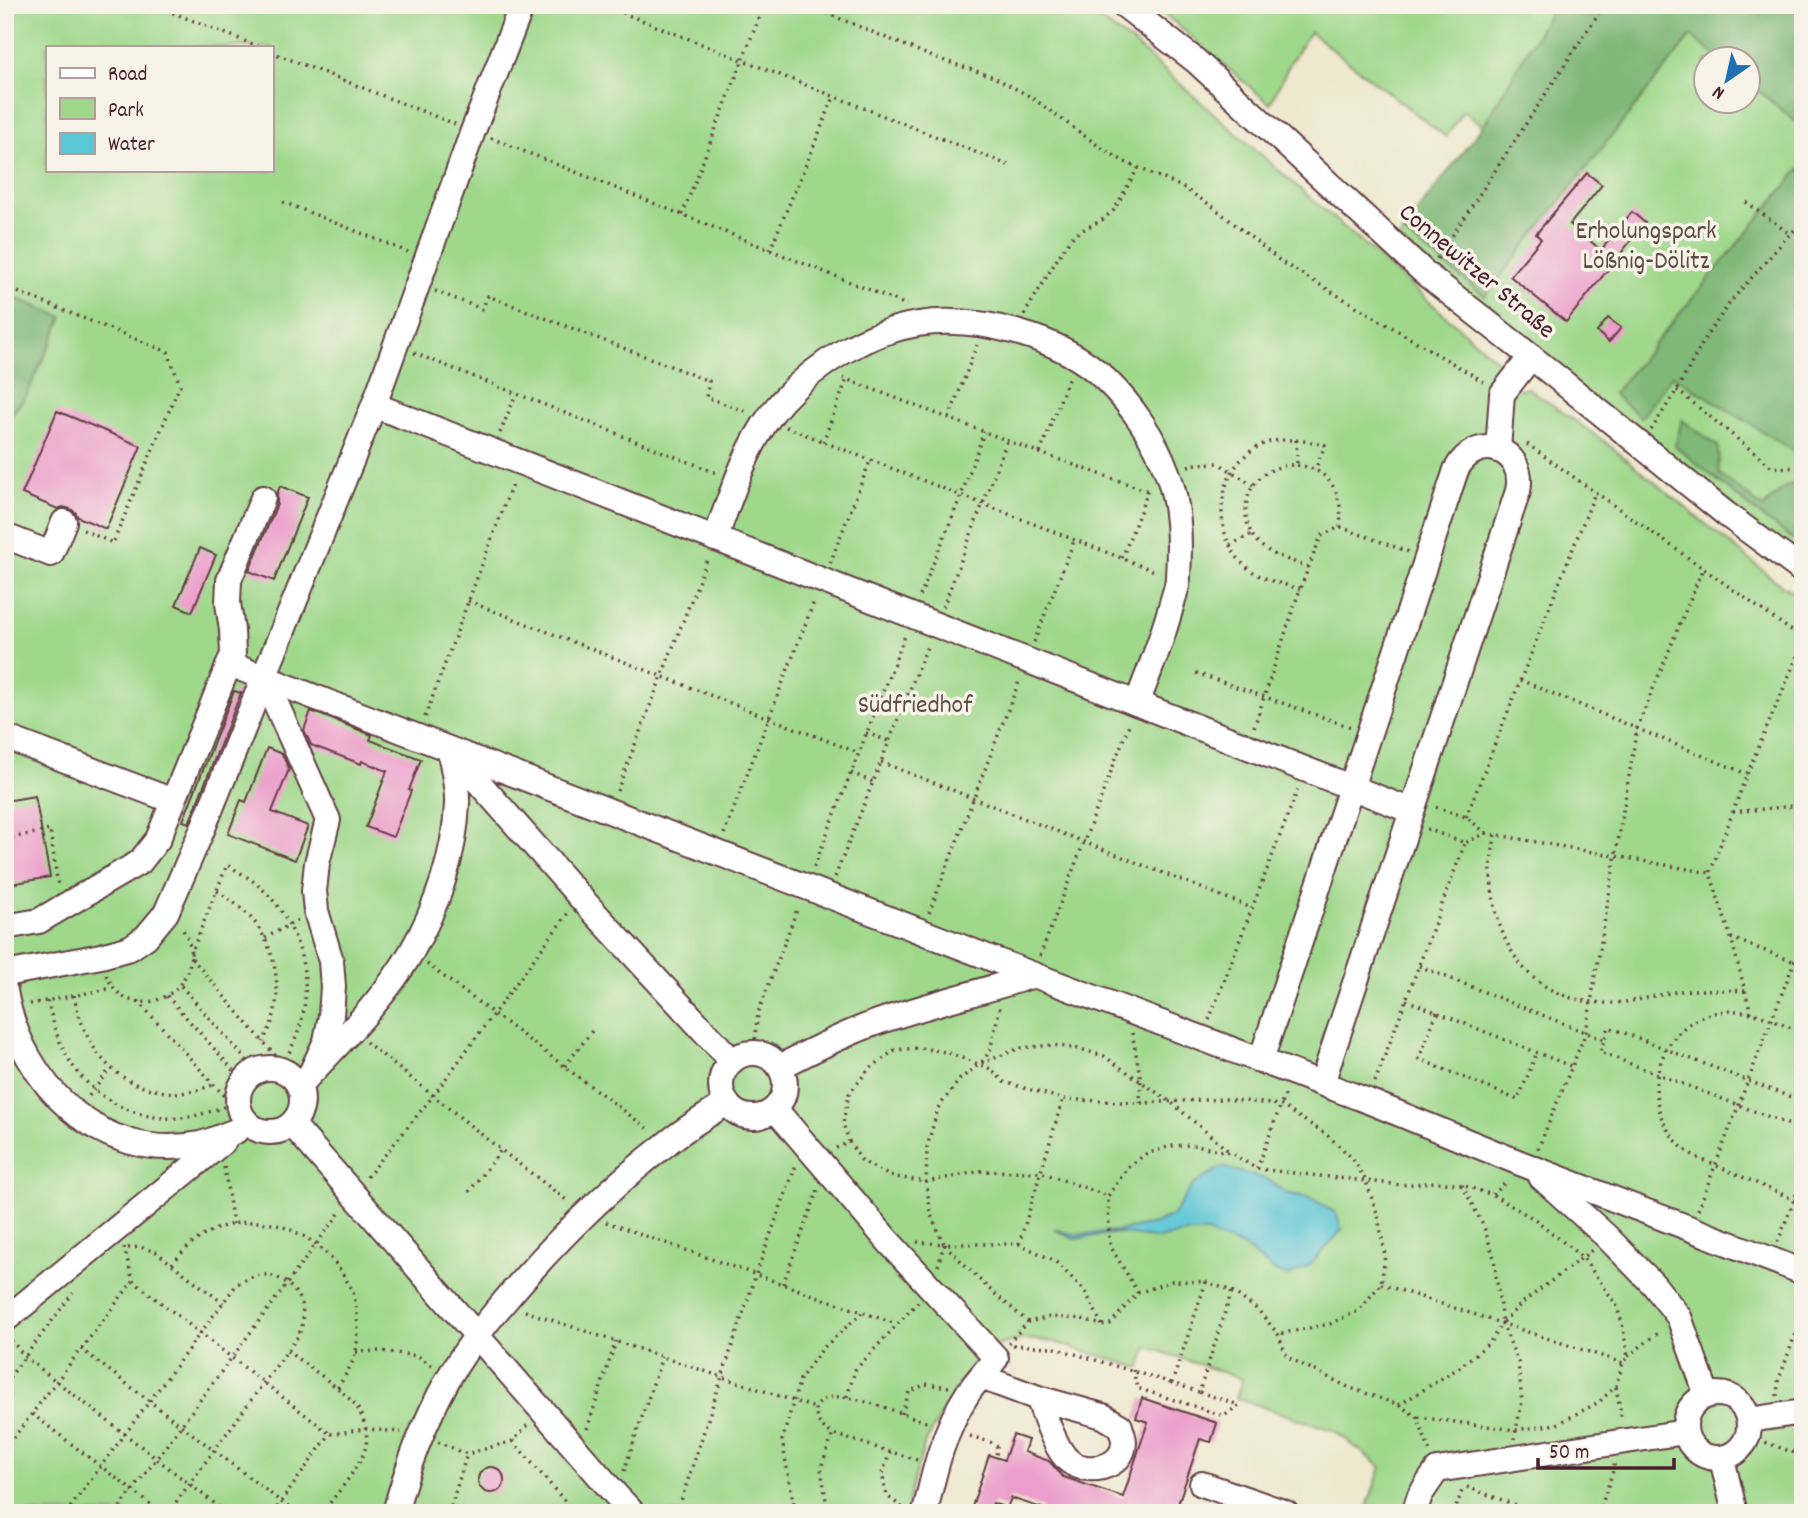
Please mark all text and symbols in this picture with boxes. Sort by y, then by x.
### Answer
legend [46,46,273,172]
north arrow [1692,46,1762,116]
text: Road [108,61,147,91]
text: N [1708,77,1731,105]
text: Park [108,97,144,127]
text: Water [108,131,155,161]
street label: Connewitzer Straße [1390,195,1562,349]
park label: Erholungspark Lößnig-Dölitz [1575,214,1717,281]
park label: Südfriedhof [858,688,973,725]
scale bar [1538,1427,1675,1471]
text: 50 m [1549,1439,1589,1469]

